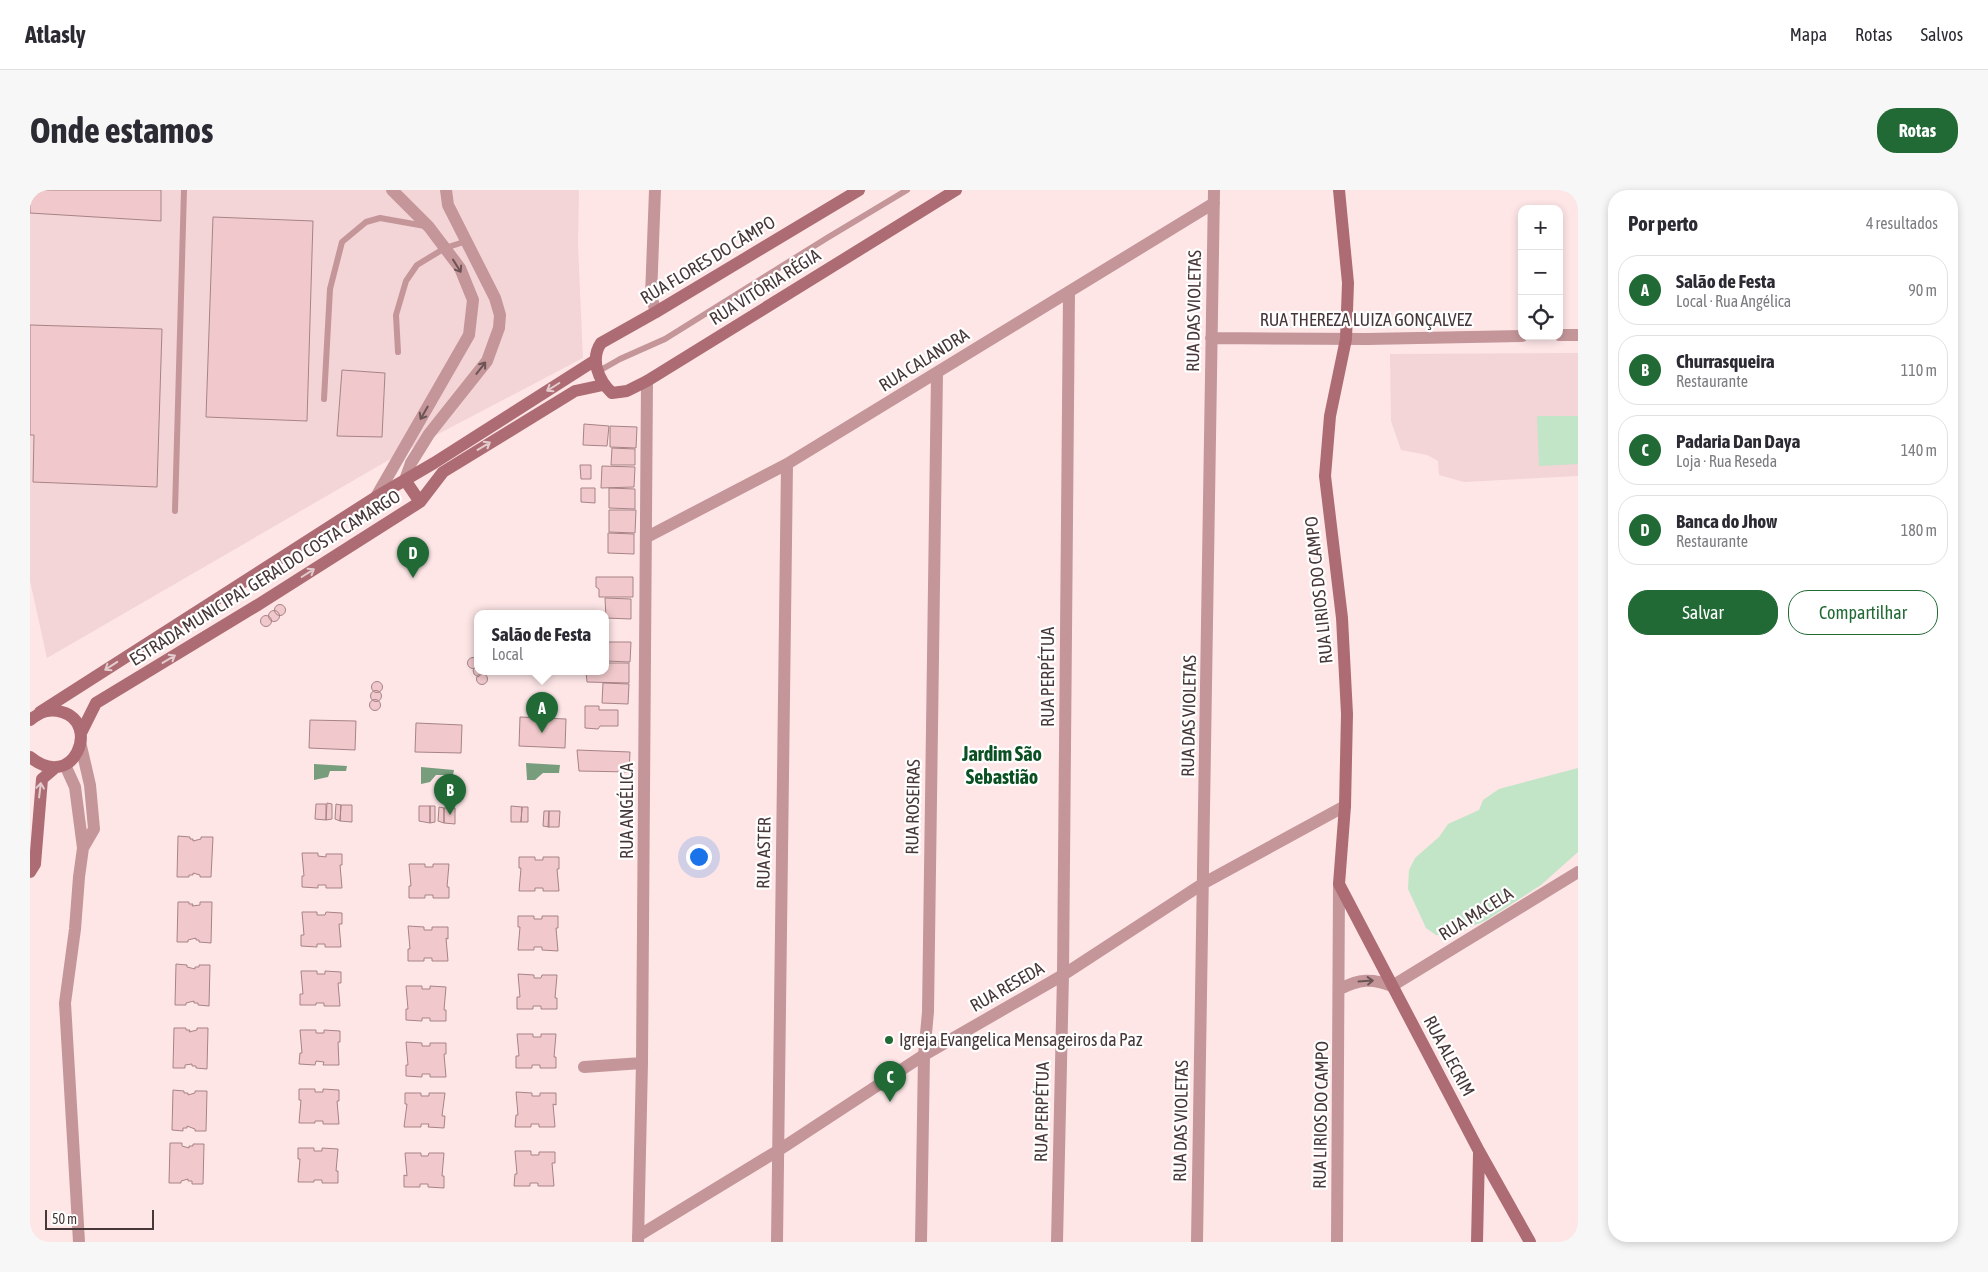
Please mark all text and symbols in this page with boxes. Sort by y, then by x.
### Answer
text: Atlasly [25,21,86,48]
text: Mapa [1790,24,1827,45]
text: Rotas [1855,24,1892,45]
text: Salvos [1920,24,1963,45]
button: Rotas [1877,108,1958,153]
text: Onde estamos [30,110,213,150]
map controls [1518,205,1563,340]
button: + [1518,205,1563,250]
street label: RUA FLORES DO CÂMPO [637,211,779,308]
text: Por perto [1628,211,1698,235]
text: 4 resultados [1866,214,1938,232]
street label: RUA VITÓRIA RÉGIA [705,244,824,329]
street label: RUA DAS VIOLETAS [1182,249,1205,372]
button: − [1518,250,1563,295]
one-way arrow [453,259,463,273]
text: Salão de Festa [1676,270,1775,292]
text: A [1641,281,1649,299]
text: 90 m [1908,281,1937,299]
text: Local · Rua Angélica [1676,292,1791,310]
button: locate [1518,295,1563,340]
street label: RUA THEREZA LUIZA GONÇALVEZ [1260,309,1472,330]
street label: RUA CALANDRA [875,324,973,396]
text: Churrasqueira [1676,350,1775,372]
text: B [1641,361,1649,379]
text: 110 m [1901,361,1937,379]
one-way arrow [476,362,487,375]
text: Restaurante [1676,372,1748,390]
one-way arrow [547,383,561,393]
one-way arrow [419,405,428,420]
text: Padaria Dan Daya [1676,430,1800,452]
one-way arrow [477,441,491,451]
text: C [1641,441,1649,459]
text: 140 m [1901,441,1937,459]
text: Loja · Rua Reseda [1676,452,1777,470]
street label: ESTRADA MUNICIPAL GERALDO COSTA CAMARGO [125,485,404,670]
text: Banca do Jhow [1676,510,1777,532]
street label: RUA LIRIOS DO CAMPO [1300,515,1337,665]
text: D [1641,521,1649,539]
text: 180 m [1901,521,1937,539]
text: Restaurante [1676,532,1748,550]
pin: D [397,537,429,578]
one-way arrow [300,568,314,578]
button: Salvar [1628,590,1778,635]
button: Compartilhar [1788,590,1938,635]
popup [474,610,609,675]
text: Salão de Festa [492,623,591,645]
street label: RUA PERPÉTUA [1037,627,1058,727]
text: Local [492,645,523,663]
one-way arrow [162,653,176,663]
street label: RUA DAS VIOLETAS [1177,654,1200,777]
one-way arrow [105,662,119,672]
pin: A [526,692,558,733]
district label: Jardim São Sebastião [961,742,1042,788]
street label: RUA ROSEIRAS [901,759,924,855]
street label: RUA ANGÉLICA [616,763,637,859]
pin: B [434,774,466,815]
one-way arrow [35,782,45,798]
street label: RUA ASTER [752,817,775,889]
your location [686,844,712,870]
street label: RUA MACELA [1435,882,1517,945]
street label: RUA RESEDA [966,957,1048,1016]
one-way arrow [1357,976,1373,985]
street label: RUA ALECRIM [1419,1012,1479,1100]
place label: Igreja Evangelica Mensageiros da Paz [899,1029,1143,1050]
marker: Igreja Evangelica Mensageiros da Paz [883,1034,895,1046]
street label: RUA LIRIOS DO CAMPO [1309,1041,1332,1189]
street label: RUA DAS VIOLETAS [1169,1059,1192,1182]
pin: C [874,1061,906,1102]
street label: RUA PERPÉTUA [1030,1062,1053,1162]
scale bar [45,1207,154,1230]
text: 50 m [52,1211,77,1227]

